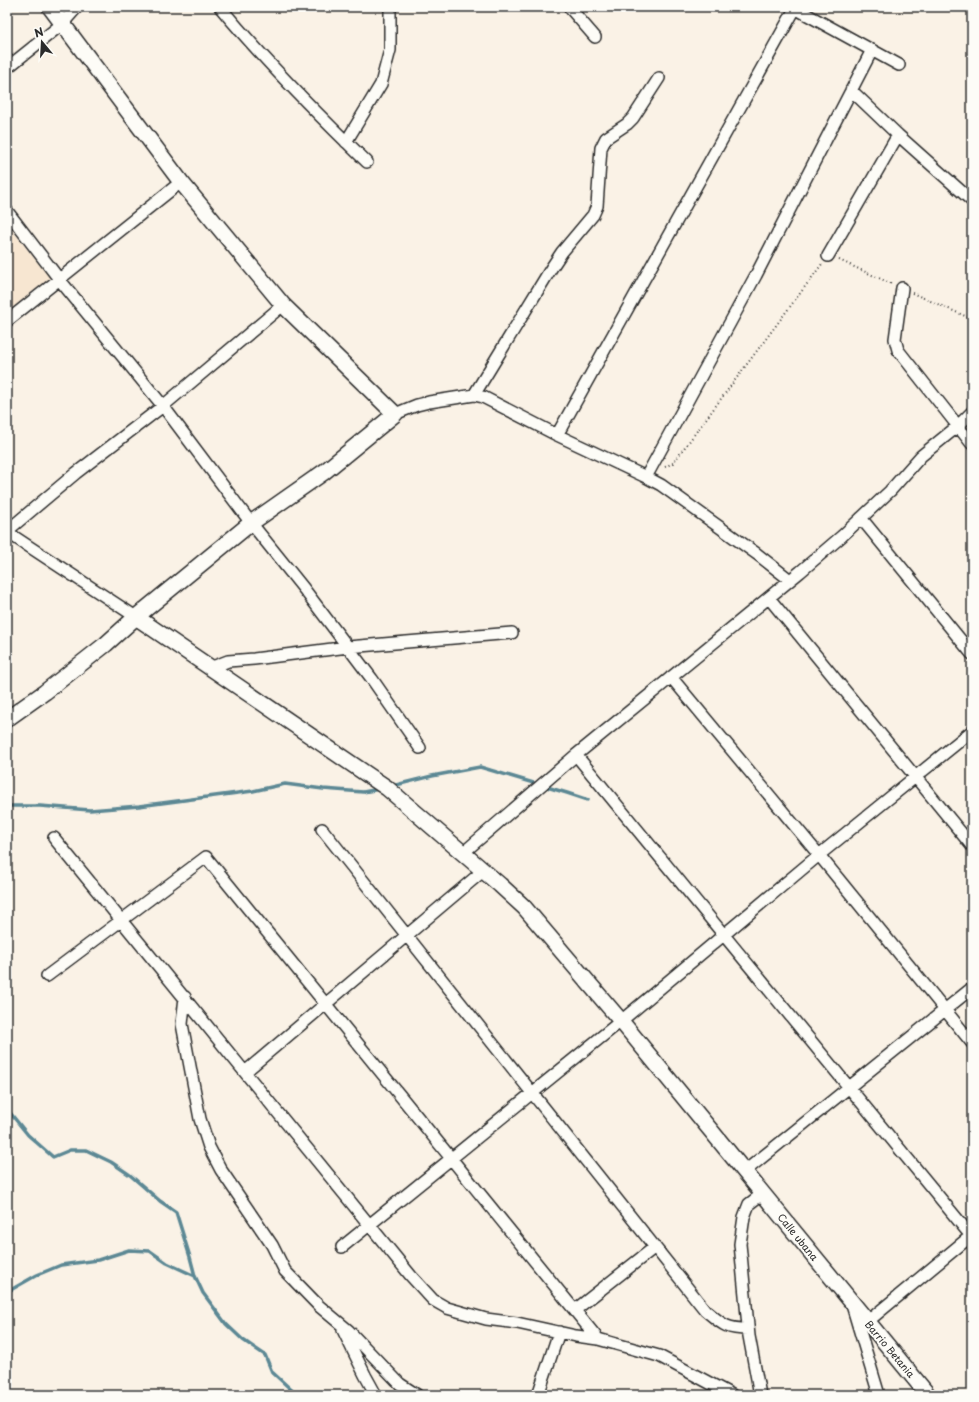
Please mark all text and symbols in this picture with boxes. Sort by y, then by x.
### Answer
north arrow [22,22,62,62]
text: N [32,22,46,41]
street label: Calle ubana [775,1210,823,1264]
street label: Barrio Betania [862,1317,919,1381]

